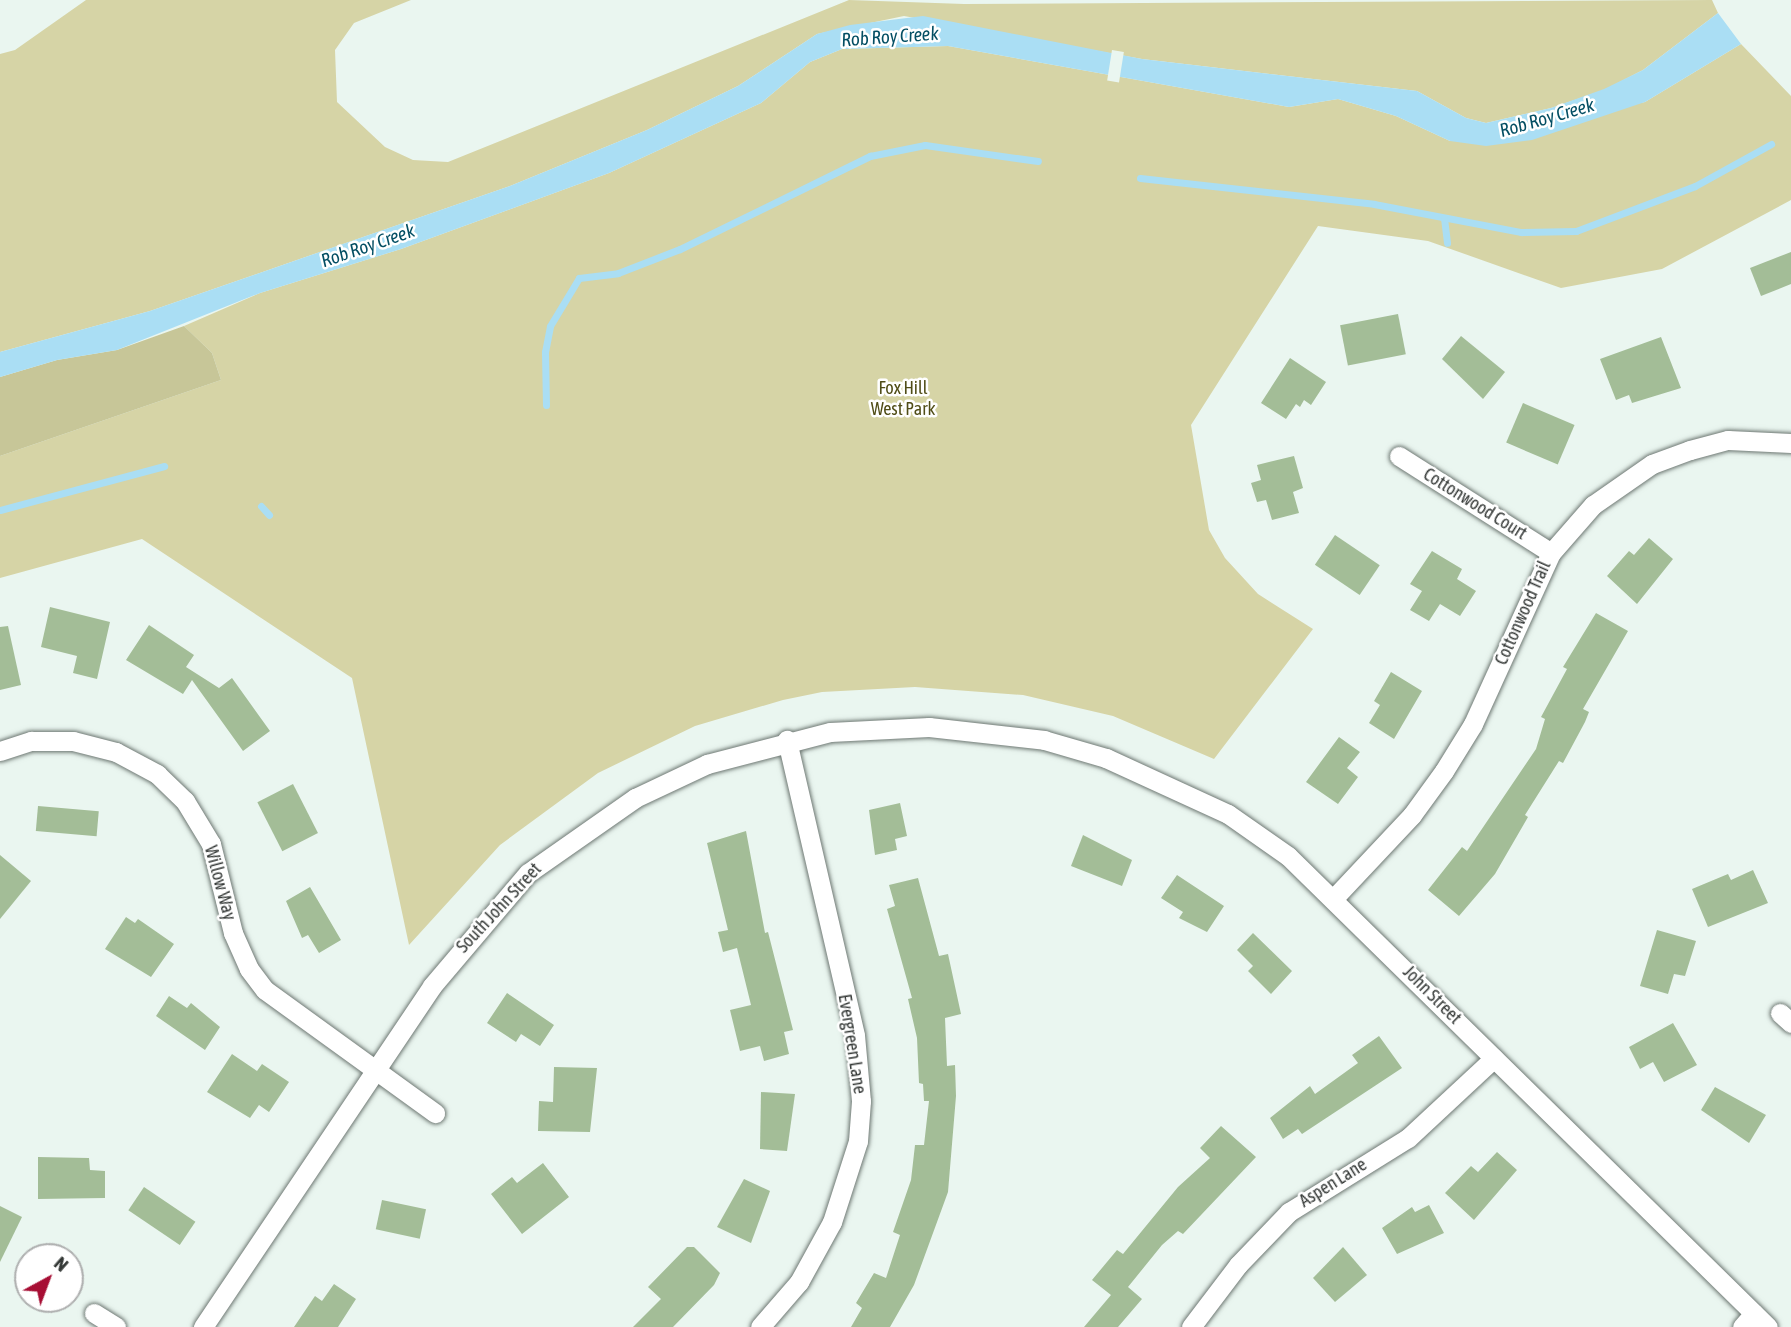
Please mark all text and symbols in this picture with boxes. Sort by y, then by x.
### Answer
water label: Rob Roy Creek [841,22,939,52]
water label: Rob Roy Creek [1497,94,1597,142]
water label: Rob Roy Creek [318,219,418,273]
park label: Fox Hill West Park [871,378,935,420]
street label: Cottonwood Court [1419,464,1531,544]
street label: Cottonwood Trail [1490,558,1556,668]
street label: Willow Way [200,843,240,923]
street label: South John Street [452,859,546,957]
street label: John Street [1398,961,1466,1029]
street label: Evergreen Lane [833,993,871,1095]
street label: Aspen Lane [1295,1154,1371,1212]
north arrow [14,1243,84,1313]
text: N [50,1252,73,1276]

